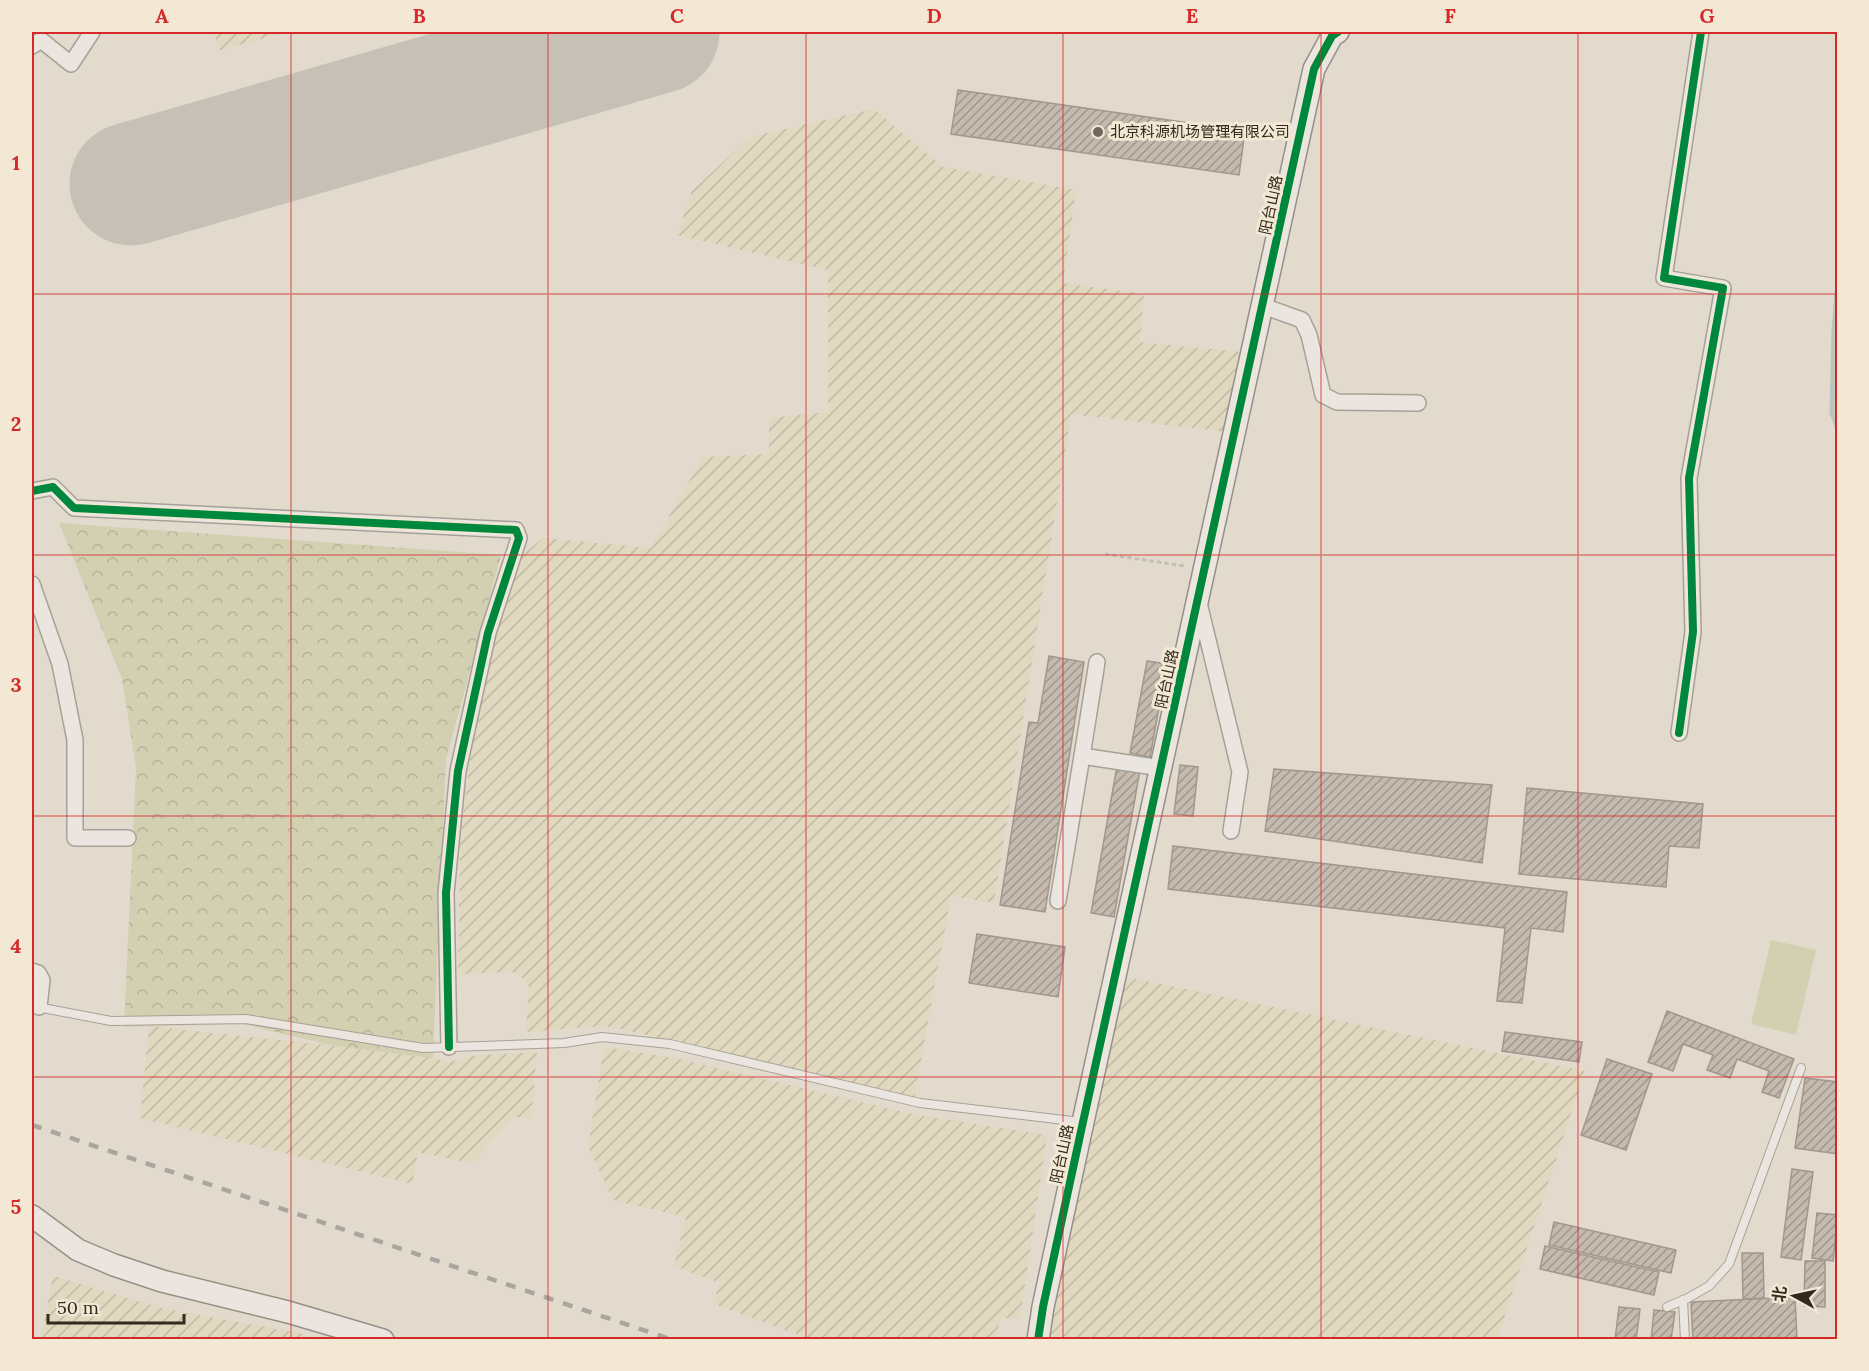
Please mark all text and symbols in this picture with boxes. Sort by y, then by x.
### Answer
text: A [155,3,169,28]
text: B [412,3,426,28]
text: C [670,3,684,28]
text: D [926,3,942,28]
text: E [1186,3,1198,28]
text: F [1444,3,1456,28]
text: G [1699,3,1715,28]
place label: 北京科源机场管理有限公司 [1110,122,1290,141]
marker: 北京科源机场管理有限公司 [1091,125,1105,139]
text: 1 [12,150,20,175]
street label: 阳台山路 [1255,174,1286,236]
text: 2 [11,411,21,436]
street label: 阳台山路 [1151,648,1182,710]
text: 3 [10,672,22,697]
text: 4 [11,933,22,958]
street label: 阳台山路 [1046,1123,1077,1185]
text: 5 [11,1194,22,1219]
north arrow [1764,1266,1824,1326]
text: 北 [1768,1285,1790,1303]
scale bar [48,1287,184,1325]
text: 50 m [57,1296,99,1319]

